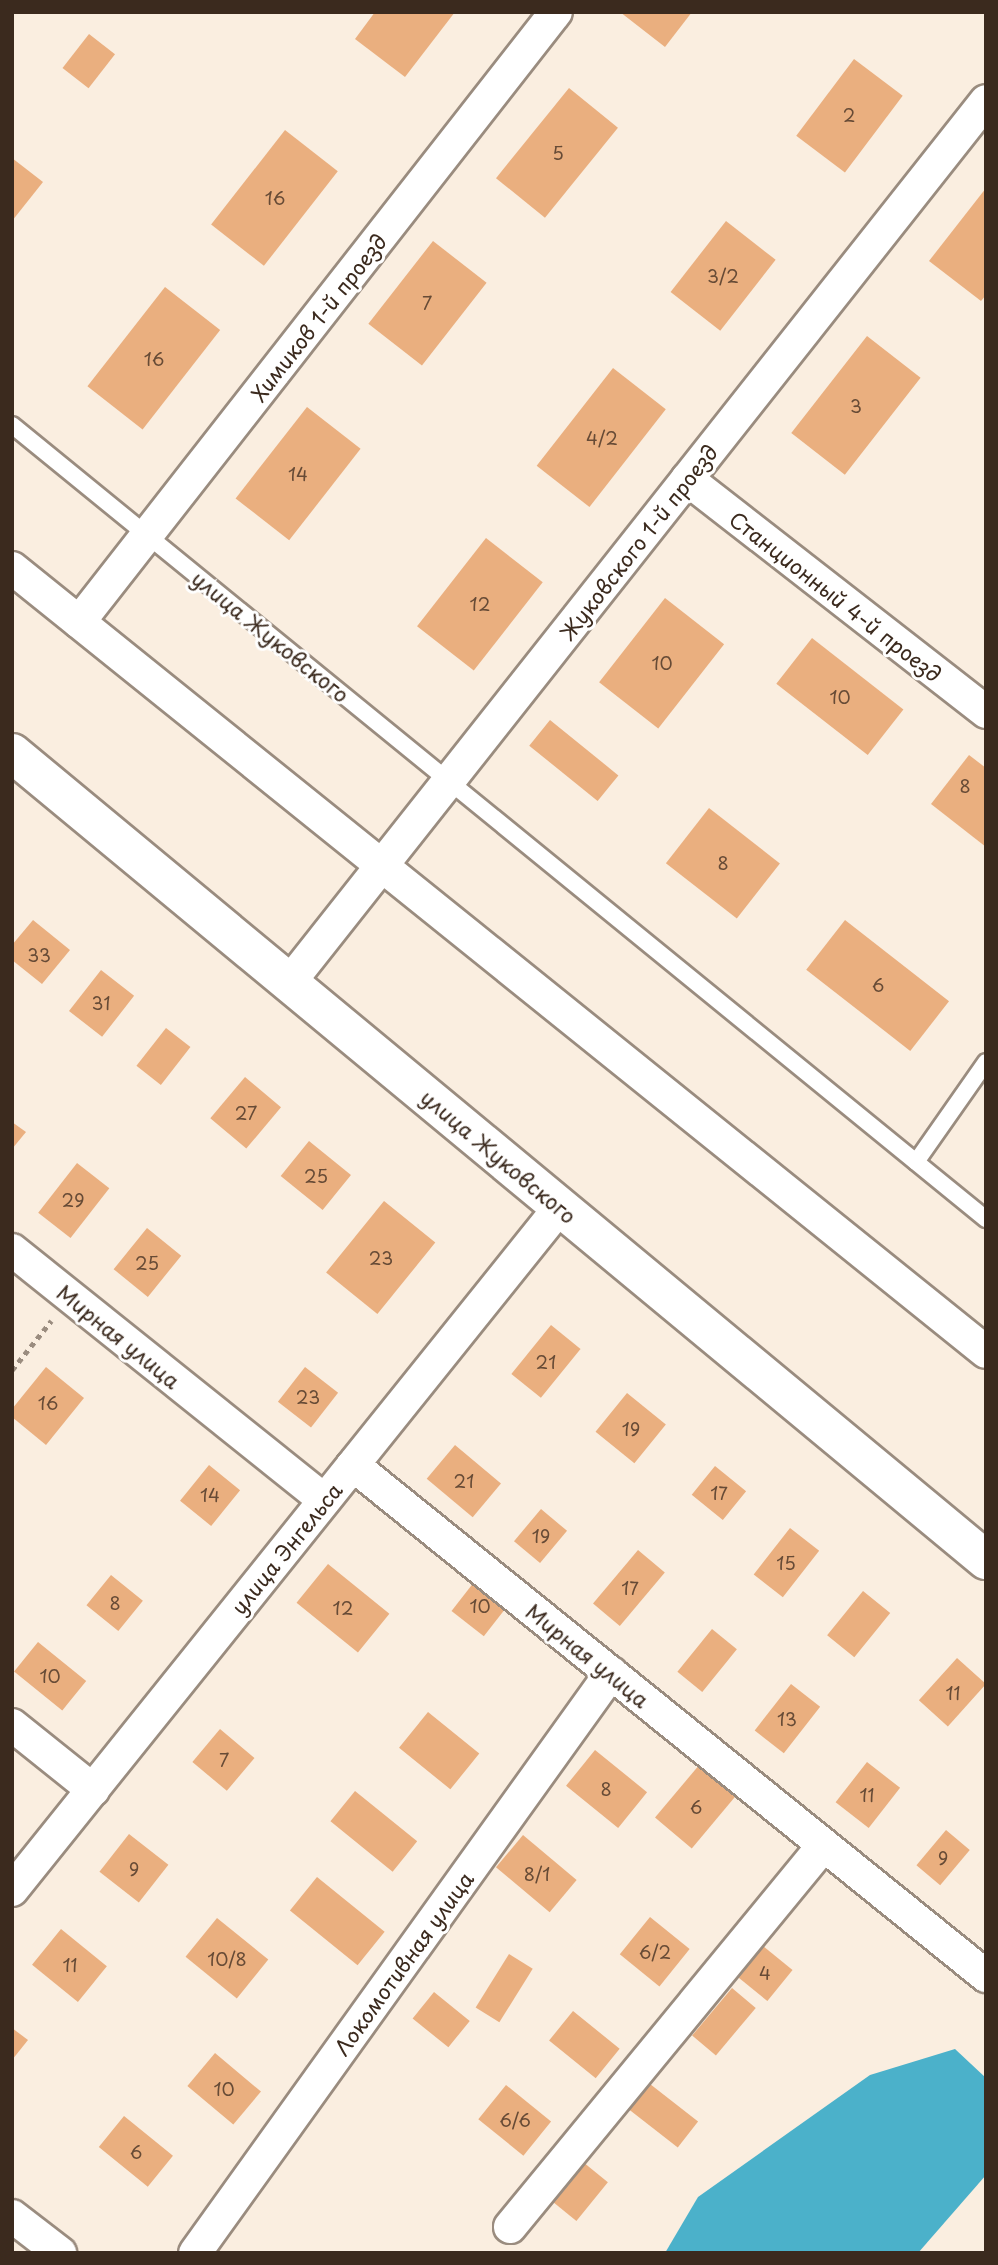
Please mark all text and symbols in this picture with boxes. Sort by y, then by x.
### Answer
house number: 2 [843,104,855,126]
house number: 5 [552,142,564,164]
house number: 16 [265,187,285,209]
street label: Химиков 1-й проезд [245,228,391,406]
house number: 3/2 [707,265,739,287]
house number: 7 [422,292,432,314]
house number: 16 [144,348,164,370]
house number: 3 [850,395,862,417]
house number: 4/2 [586,427,618,449]
street label: Жуковского 1-й проезд [554,439,722,645]
house number: 14 [288,463,308,485]
street label: Станционный 4-й проезд [725,505,947,687]
street label: улица Жуковского [187,565,355,707]
house number: 12 [470,593,490,615]
house number: 10 [651,652,673,674]
house number: 10 [829,686,851,708]
house number: 8 [959,775,971,797]
house number: 8 [717,852,729,874]
house number: 33 [27,944,51,966]
house number: 6 [872,974,884,996]
house number: 31 [92,992,110,1014]
street label: улица Жуковского [416,1084,582,1228]
house number: 27 [235,1102,257,1124]
house number: 25 [304,1165,328,1187]
house number: 29 [62,1189,84,1211]
house number: 23 [369,1247,393,1269]
house number: 25 [135,1252,159,1274]
street label: Мирная улица [52,1278,186,1394]
house number: 21 [536,1351,556,1373]
house number: 23 [296,1386,320,1408]
house number: 16 [38,1392,58,1414]
house number: 19 [622,1418,640,1440]
house number: 21 [454,1470,474,1492]
street label: улица Энгельса [225,1477,347,1619]
house number: 17 [710,1482,728,1504]
house number: 14 [200,1484,220,1506]
house number: 19 [532,1525,550,1547]
house number: 15 [776,1552,796,1574]
house number: 17 [621,1577,639,1599]
house number: 8 [109,1592,121,1614]
house number: 10 [469,1595,491,1617]
house number: 12 [333,1597,353,1619]
street label: Мирная улица [521,1597,655,1713]
house number: 10 [39,1665,61,1687]
house number: 11 [945,1682,961,1704]
house number: 13 [777,1708,797,1730]
house number: 7 [219,1749,229,1771]
house number: 8 [600,1778,612,1800]
house number: 11 [859,1784,875,1806]
house number: 6 [690,1796,702,1818]
house number: 9 [938,1847,948,1869]
house number: 9 [129,1858,139,1880]
house number: 8/1 [524,1863,550,1885]
street label: Локомотивная улица [328,1866,478,2060]
house number: 6/2 [639,1941,671,1963]
house number: 10/8 [207,1948,247,1970]
house number: 11 [62,1954,78,1976]
house number: 4 [759,1962,771,1984]
house number: 10 [213,2078,235,2100]
house number: 6/6 [499,2109,531,2131]
house number: 6 [130,2141,142,2163]

